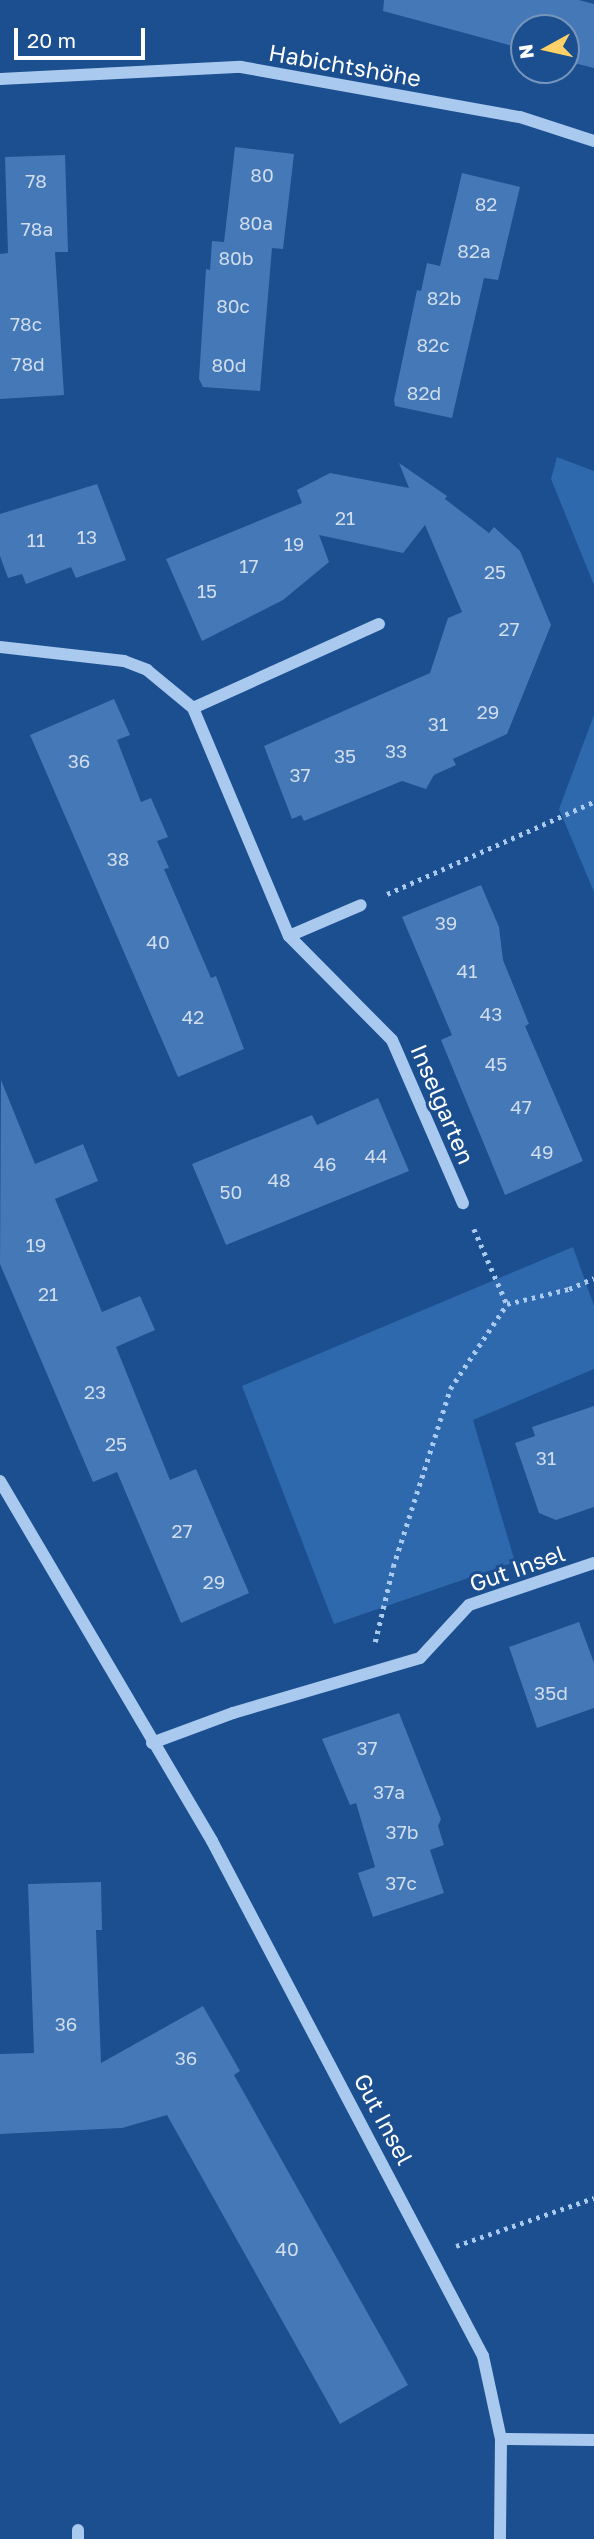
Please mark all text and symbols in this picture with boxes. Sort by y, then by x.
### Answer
scale bar [18,14,149,58]
north arrow [510,14,580,84]
text: 20 m [27,27,76,53]
street label: Habichtshöhe [267,38,423,92]
text: N [513,43,538,60]
house number: 80 [250,164,274,186]
house number: 78 [25,170,47,192]
house number: 82 [475,193,497,215]
house number: 80a [239,212,273,234]
house number: 78a [21,218,53,240]
house number: 82a [457,240,491,262]
house number: 80b [218,247,254,269]
house number: 82b [427,287,461,309]
house number: 80c [216,295,250,317]
house number: 78c [10,313,42,335]
house number: 82c [417,334,449,356]
house number: 78d [11,353,45,375]
house number: 80d [211,354,247,376]
house number: 82d [407,382,441,404]
house number: 21 [335,507,355,529]
house number: 13 [77,526,97,548]
house number: 11 [27,529,45,551]
house number: 19 [284,533,304,555]
house number: 17 [239,555,259,577]
house number: 25 [484,561,506,583]
house number: 15 [197,580,217,602]
house number: 27 [498,618,520,640]
house number: 29 [477,701,499,723]
house number: 31 [428,713,448,735]
house number: 33 [385,740,407,762]
house number: 35 [334,745,356,767]
house number: 36 [68,750,90,772]
house number: 37 [289,764,311,786]
house number: 38 [107,848,129,870]
house number: 39 [435,912,457,934]
house number: 40 [146,931,170,953]
house number: 41 [457,960,477,982]
house number: 43 [480,1003,502,1025]
house number: 42 [182,1006,204,1028]
street label: Inselgarten [405,1040,481,1168]
house number: 45 [485,1053,507,1075]
house number: 47 [510,1096,532,1118]
house number: 49 [530,1141,554,1163]
house number: 44 [364,1145,388,1167]
house number: 46 [313,1153,337,1175]
house number: 48 [267,1169,291,1191]
house number: 50 [220,1181,242,1203]
house number: 19 [26,1234,46,1256]
house number: 21 [38,1283,58,1305]
house number: 23 [84,1381,106,1403]
house number: 25 [105,1433,127,1455]
house number: 31 [536,1447,556,1469]
house number: 27 [171,1520,193,1542]
street label: Gut Insel [466,1539,568,1597]
house number: 29 [203,1571,225,1593]
house number: 35d [534,1682,568,1704]
house number: 37 [356,1737,378,1759]
house number: 37a [373,1781,405,1803]
house number: 37b [386,1821,418,1843]
house number: 37c [385,1872,417,1894]
house number: 36 [55,2013,77,2035]
house number: 36 [175,2047,197,2069]
street label: Gut Insel [348,2069,420,2169]
house number: 40 [275,2238,299,2260]

